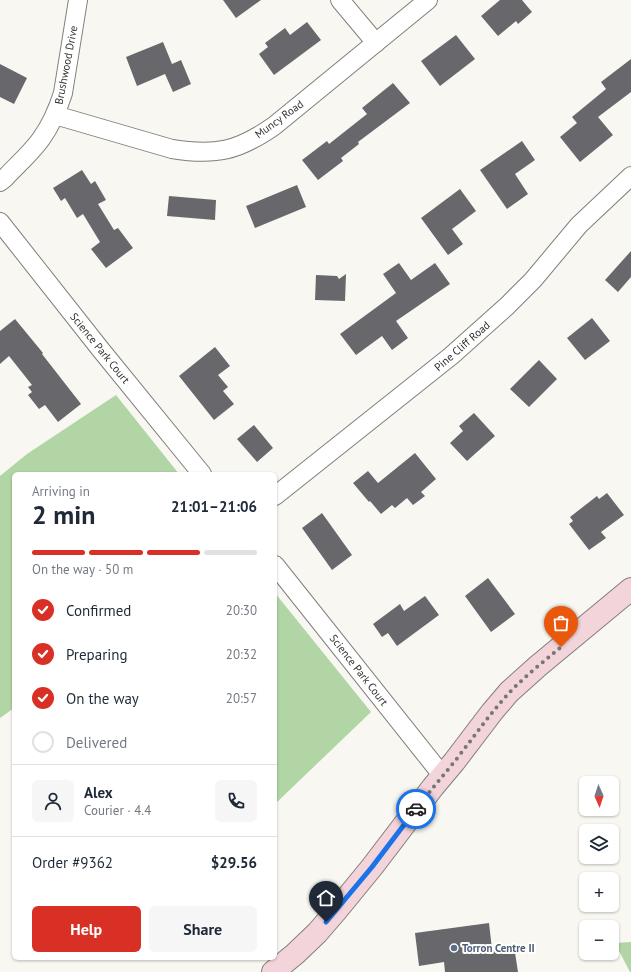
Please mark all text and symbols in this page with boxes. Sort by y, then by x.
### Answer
street label: Brushwood Drive [51,24,81,106]
street label: Muncy Road [252,97,306,141]
street label: Science Park Court [67,310,133,386]
street label: Pine Cliff Road [431,318,493,374]
text: Arriving in [32,483,90,500]
text: 21:01–21:06 [171,497,257,516]
text: 2 min [32,498,95,531]
text: On the way · 50 m [32,561,133,578]
icon: check [32,599,54,621]
text: Confirmed [66,601,131,620]
text: 20:30 [226,602,257,619]
pin [544,606,578,647]
icon: bag [550,612,572,634]
street label: Science Park Court [327,631,391,709]
icon: check [32,643,54,665]
text: Preparing [66,645,128,664]
text: 20:32 [226,646,257,663]
icon: check [32,687,54,709]
text: On the way [66,689,139,708]
text: 20:57 [226,690,257,707]
text: Delivered [66,733,127,752]
north arrow [579,776,619,816]
map controls [579,776,619,960]
button: person [32,780,74,822]
button: phone [215,780,257,822]
text: Alex [84,783,113,802]
courier [396,789,436,829]
icon: car [405,798,427,820]
text: Courier · 4.4 [84,802,151,819]
button: layers [579,824,619,864]
text: Order #9362 [32,853,113,872]
text: $29.56 [211,853,257,872]
button: + [579,872,619,912]
pin [309,881,343,922]
icon: home [315,887,337,909]
button: Help [32,906,141,952]
button: Share [149,906,257,952]
button: − [579,920,619,960]
place label: Torron Centre II [462,941,535,955]
marker: Torron Centre II [449,943,459,953]

